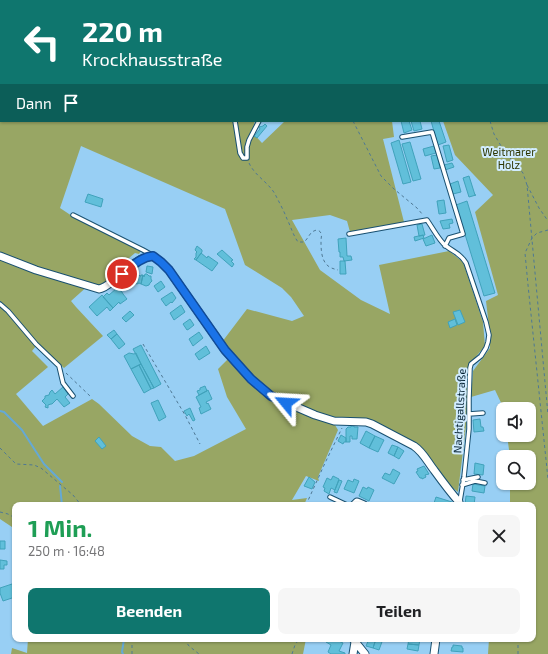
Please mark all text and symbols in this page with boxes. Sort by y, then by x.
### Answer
text: 220 m [82,14,163,48]
icon: left [16,16,68,68]
text: Krockhausstraße [82,48,222,70]
icon: arrive [60,92,82,114]
text: Dann [16,94,52,112]
park label: Weitmarer Holz [482,145,536,171]
pin [105,257,139,291]
icon: arrive [111,263,133,285]
street label: Nachtigallstraße [450,368,468,454]
position arrow [265,382,307,424]
map controls [496,402,536,490]
button: sound [496,402,536,442]
button: search [496,450,536,490]
text: 1 Min. [28,513,92,542]
button: close [478,515,520,557]
text: 250 m · 16:48 [28,543,105,559]
button: Beenden [28,588,270,634]
button: Teilen [278,588,520,634]

